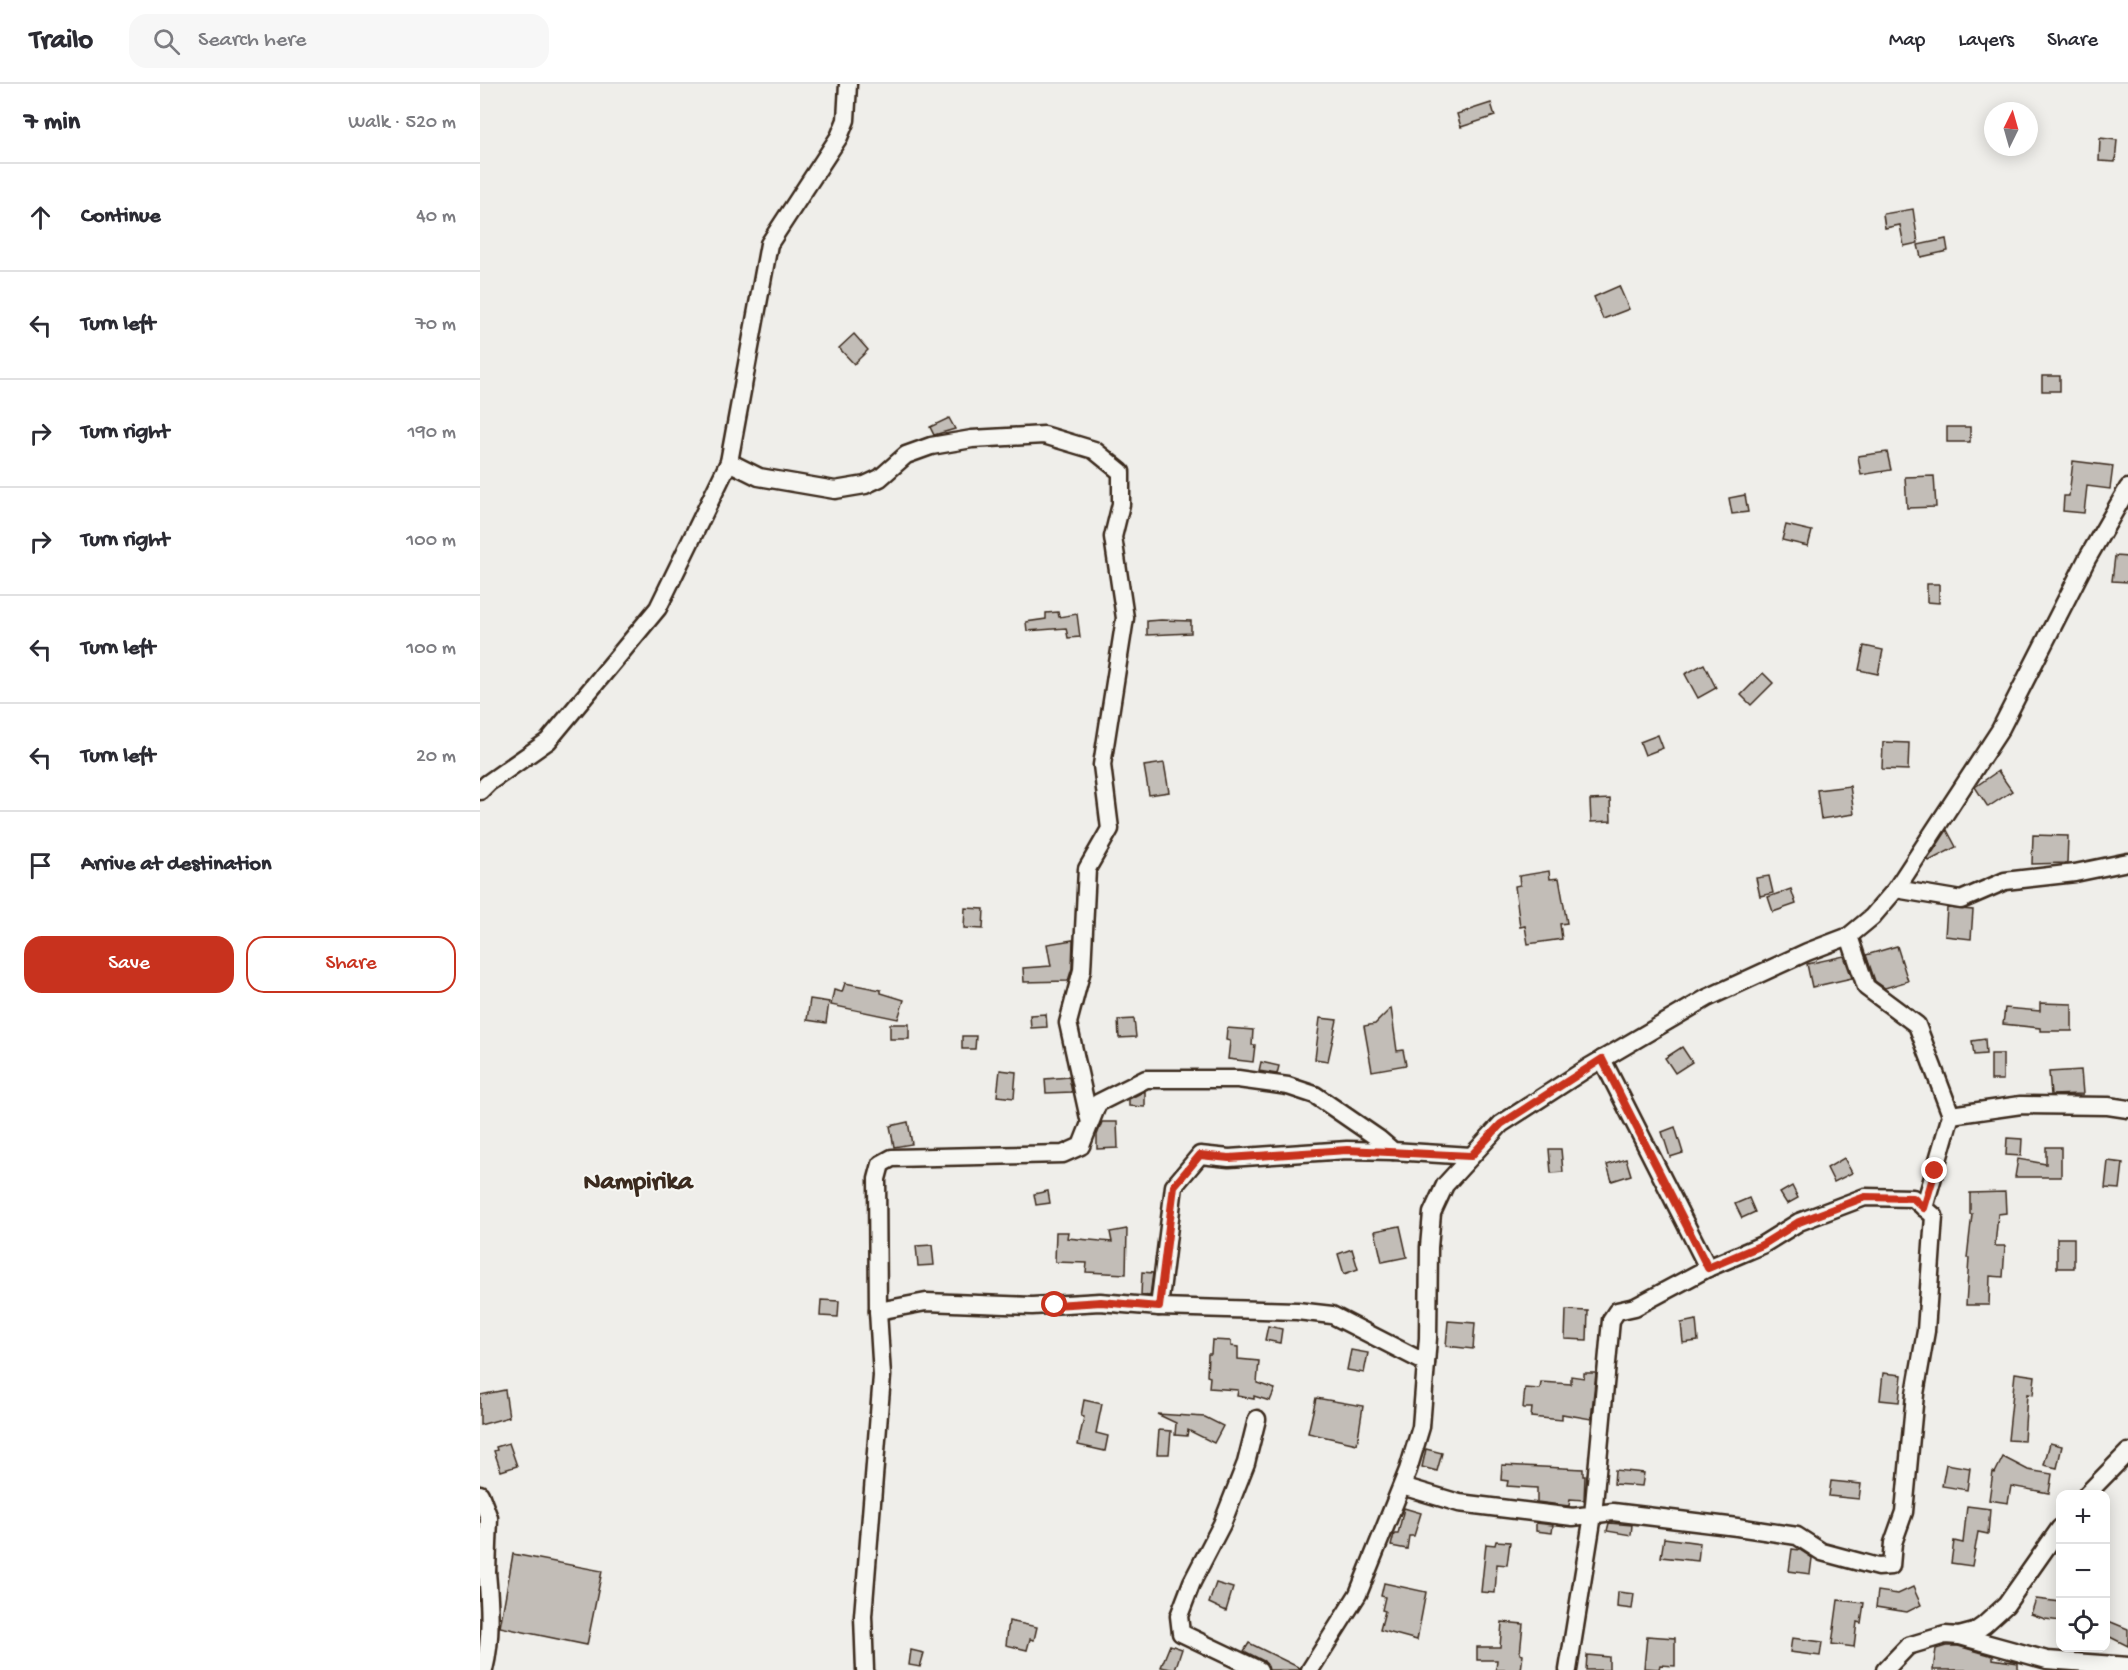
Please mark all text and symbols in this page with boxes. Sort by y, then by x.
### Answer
search box [129,14,549,68]
text: Trailo [30,25,93,58]
icon: search [150,25,183,58]
text: Search here [198,28,306,54]
text: Map [1889,29,1925,54]
text: Layers [1958,29,2014,54]
text: Share [2047,29,2098,54]
north arrow [1984,102,2038,156]
text: 7 min [24,108,80,139]
text: Walk · 520 m [348,112,456,135]
icon: ahead [24,201,57,234]
text: Continue [81,204,161,230]
text: 40 m [416,206,456,229]
icon: left [24,309,57,342]
text: Turn left [81,312,155,338]
text: 70 m [415,314,456,337]
icon: right [24,417,57,450]
text: Turn right [81,420,169,446]
text: 190 m [408,422,456,445]
icon: right [24,525,57,558]
text: Turn right [81,528,169,554]
text: 100 m [406,530,456,553]
icon: left [24,633,57,666]
text: Turn left [81,636,155,662]
text: 100 m [406,638,456,661]
icon: left [24,741,57,774]
text: Turn left [81,744,155,770]
text: 20 m [416,746,456,769]
icon: arrive [24,849,57,882]
text: Arrive at destination [81,852,271,878]
button: Save [24,936,234,993]
button: Share [246,936,456,993]
route end [1921,1157,1947,1183]
district label: Nampirika [583,1168,694,1199]
route start [1041,1291,1067,1317]
map controls [2056,1490,2110,1652]
button: + [2056,1490,2110,1544]
button: − [2056,1544,2110,1598]
button: locate [2056,1598,2110,1652]

